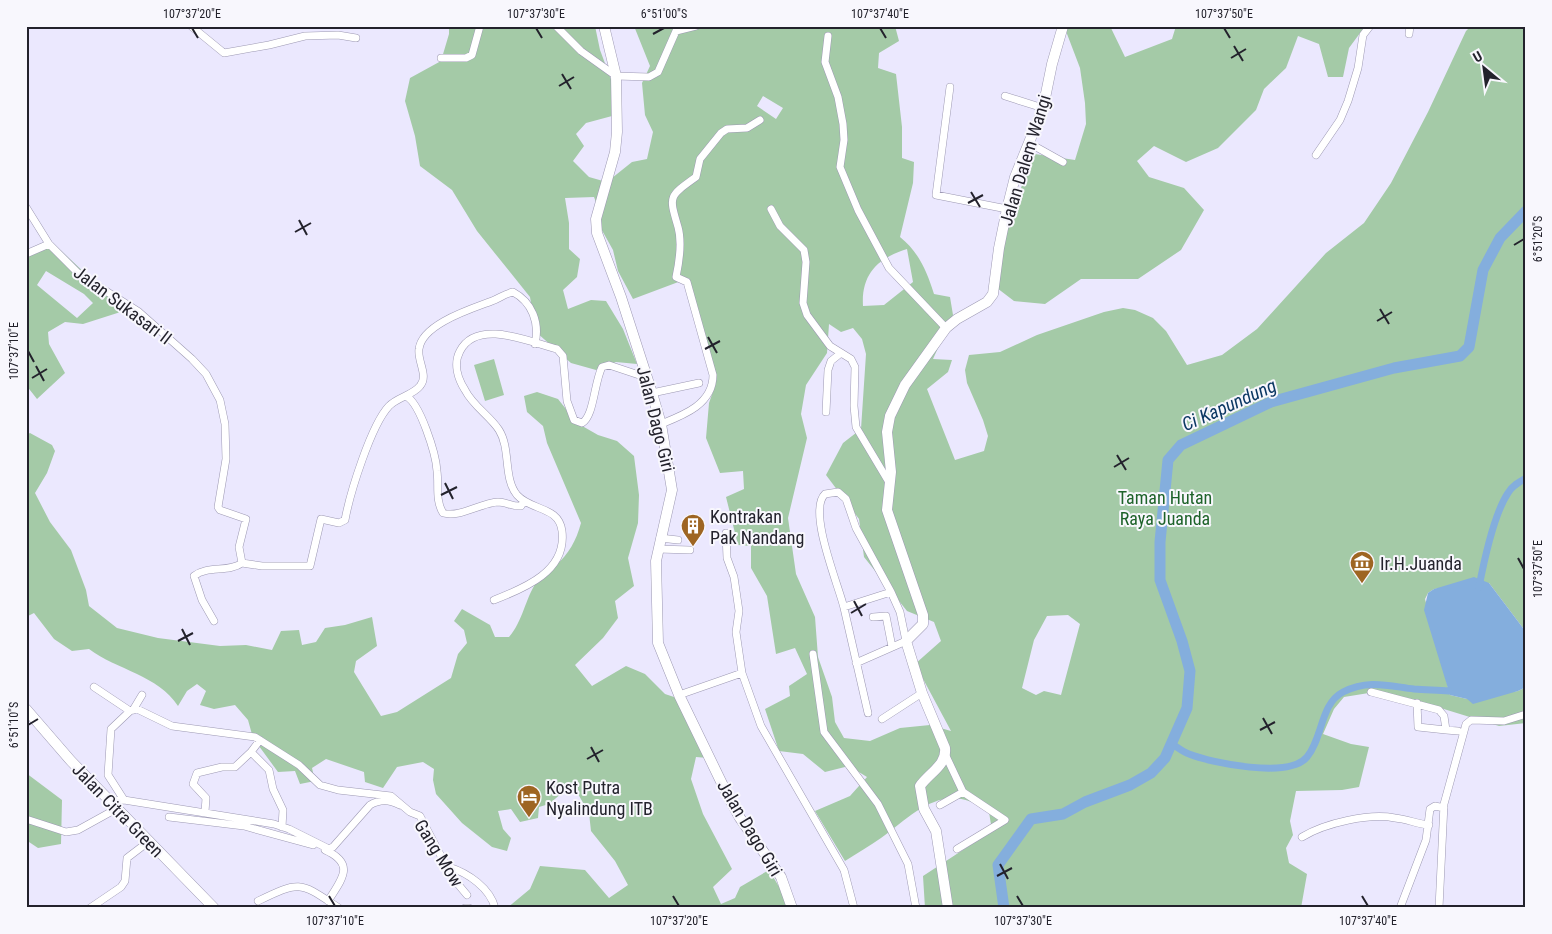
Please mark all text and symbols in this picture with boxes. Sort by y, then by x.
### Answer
text: 107°37'20"E [163,7,221,21]
text: 107°37'30"E [507,7,565,21]
text: 6°51'00"S [641,7,687,21]
text: 107°37'40"E [851,7,909,21]
text: 107°37'50"E [1195,7,1253,21]
north arrow [1460,42,1510,92]
text: U [1470,48,1485,66]
street label: Jalan Dalem Wangi [995,92,1055,228]
text: 6°51'20"S [1531,216,1545,262]
street label: Jalan Sukasari II [70,261,176,349]
text: 107°37'10"E [7,322,21,380]
street label: Jalan Dago Giri [633,364,679,474]
water label: Ci Kapundung [1178,374,1280,436]
park label: Taman Hutan Raya Juanda [1118,487,1212,529]
place label: Kontrakan Pak Nandang [710,506,804,548]
building icon: Kontrakan Pak Nandang [680,513,706,547]
text: 107°37'50"E [1531,540,1545,598]
museum icon: Ir.H.Juanda [1349,550,1375,584]
place label: Ir.H.Juanda [1380,553,1462,574]
text: 6°51'10"S [7,702,21,748]
street label: Jalan Citra Green [68,759,168,861]
street label: Jalan Dago Giri [713,776,787,880]
place label: Kost Putra Nyalindung ITB [546,777,653,819]
hotel icon: Kost Putra Nyalindung ITB [516,784,542,818]
street label: Gang Mow [410,815,468,891]
text: 107°37'10"E [306,914,364,928]
text: 107°37'20"E [650,914,708,928]
text: 107°37'30"E [994,914,1052,928]
text: 107°37'40"E [1339,914,1397,928]

